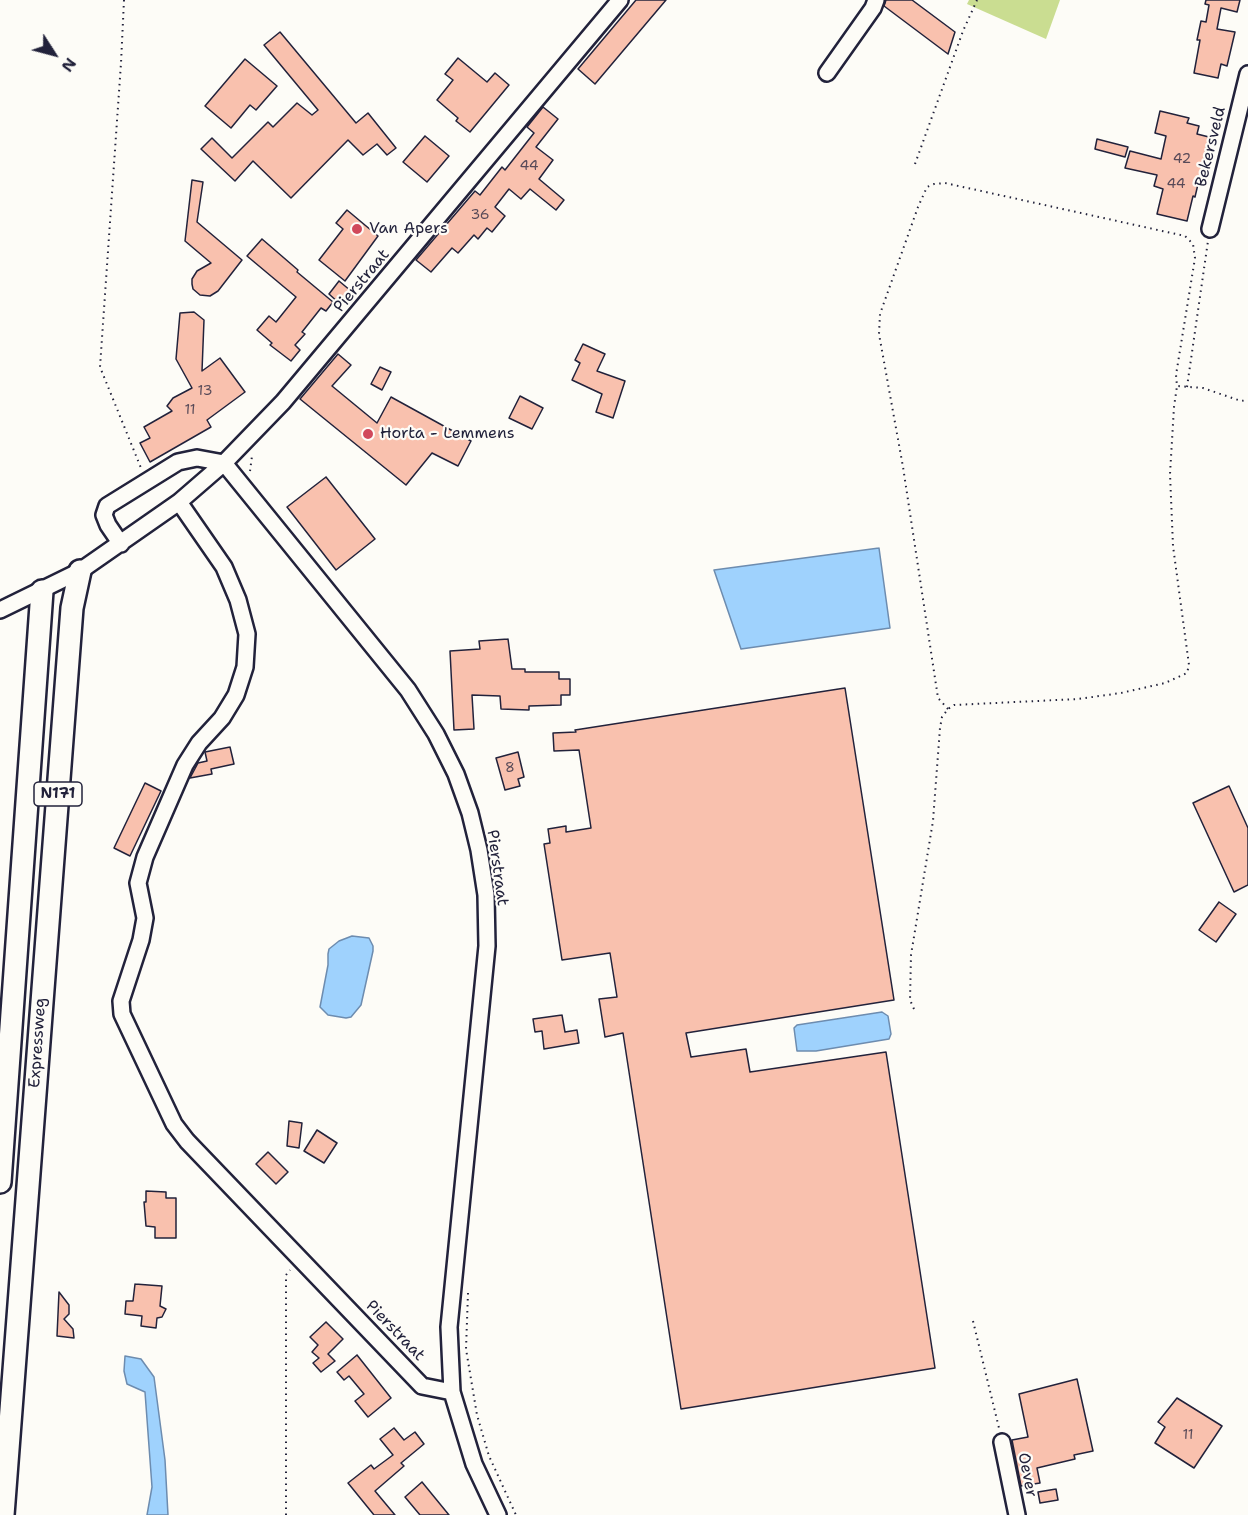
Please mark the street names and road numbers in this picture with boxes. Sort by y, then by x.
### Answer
street label: Bekersveld [1192,105,1230,189]
street label: Pierstraat [330,245,394,317]
road number: N171 [34,782,82,806]
street label: Pierstraat [482,829,512,907]
street label: Expressweg [25,997,51,1089]
street label: Pierstraat [361,1297,429,1365]
street label: Oever [1013,1451,1041,1499]

